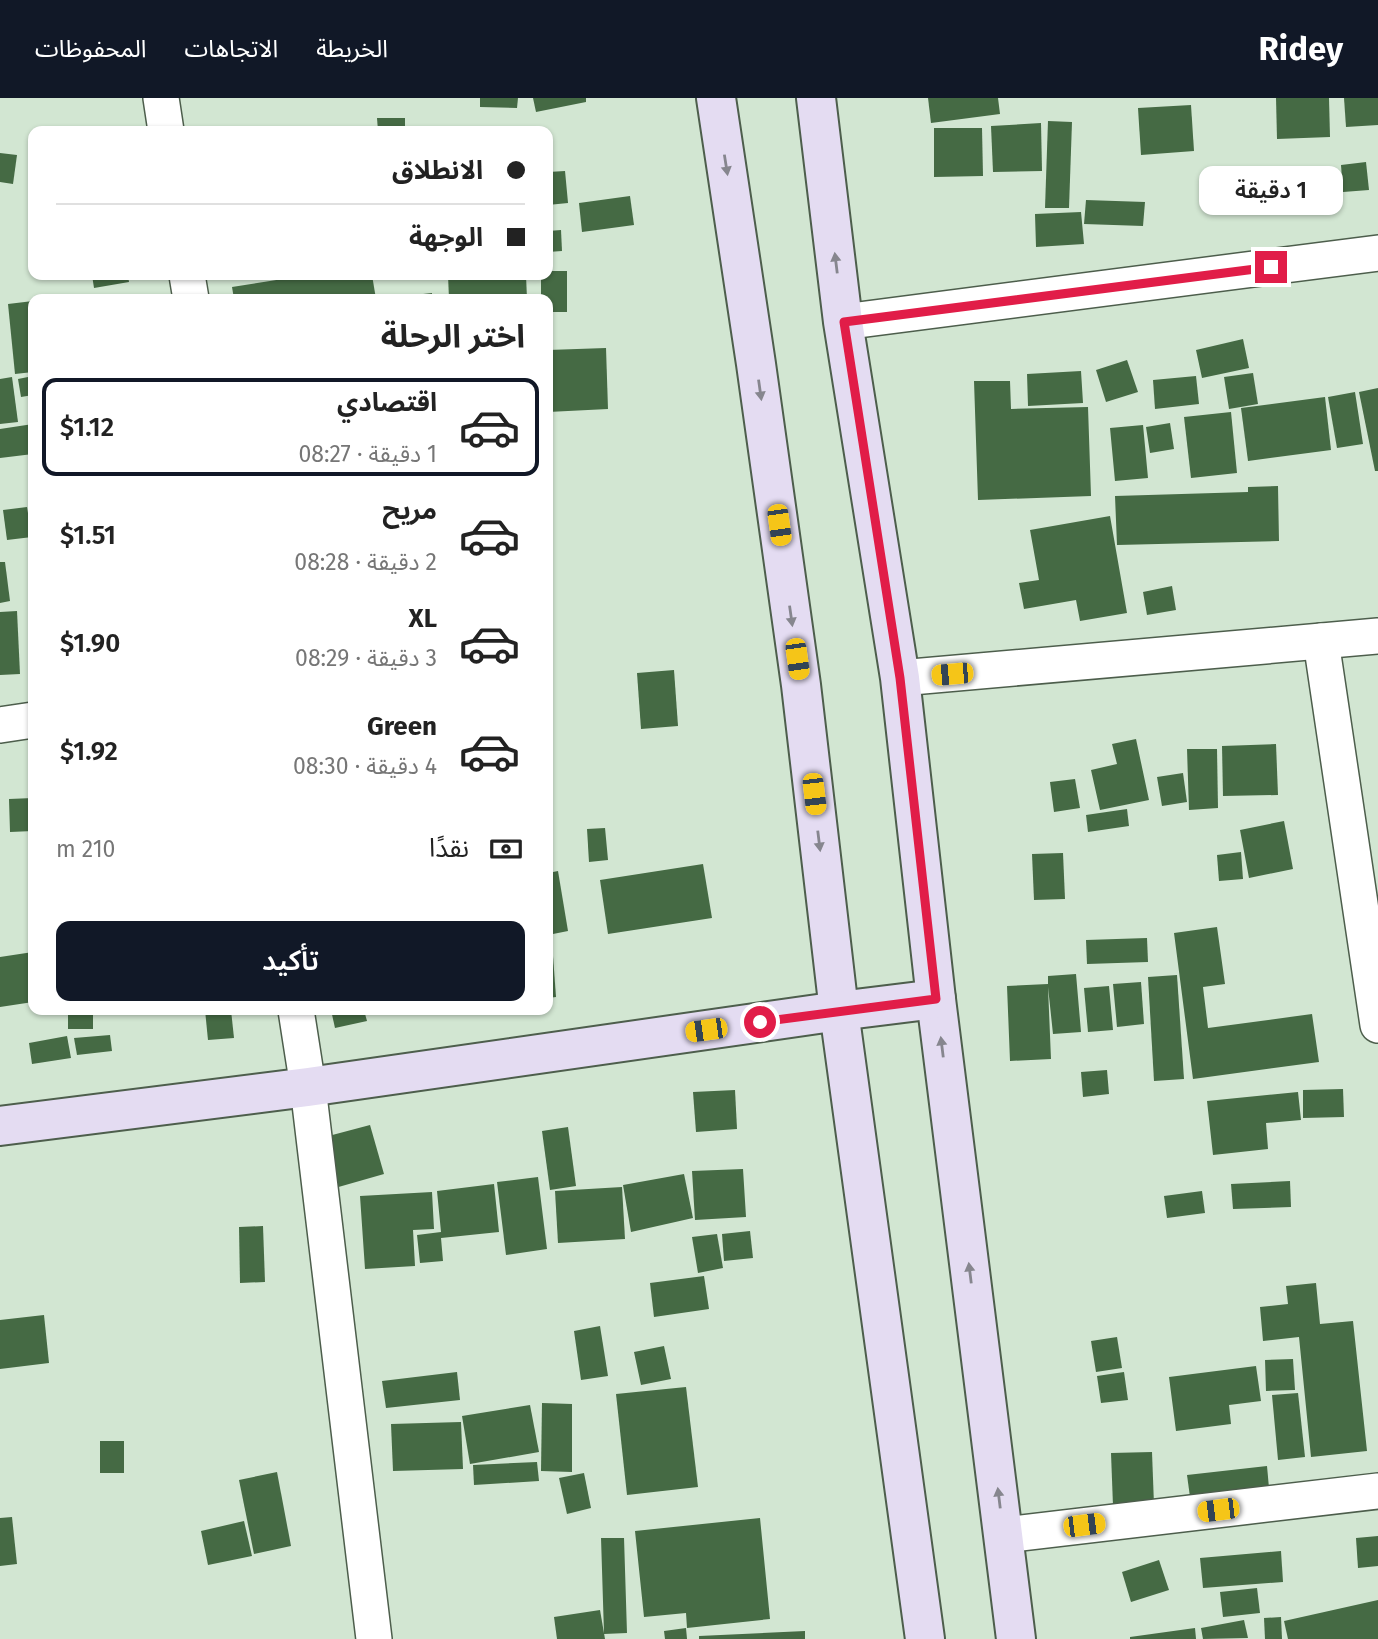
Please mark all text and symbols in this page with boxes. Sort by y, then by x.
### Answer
text: Ridey [1258,29,1343,69]
text: المحفوظات [35,35,146,63]
text: الاتجاهات [184,35,278,63]
text: الخريطة [316,35,388,63]
text: الانطلاق [392,155,483,186]
one-way arrow [721,155,732,177]
callout: 1 دقيقة [1199,166,1343,214]
text: 1 دقيقة [1235,176,1307,204]
text: الوجهة [409,222,483,253]
route end [1255,251,1287,283]
one-way arrow [831,252,842,274]
text: اختر الرحلة [381,317,525,355]
one-way arrow [754,380,765,402]
text: اقتصادي [337,387,437,418]
icon: car [458,396,521,459]
text: $1.12 [60,412,114,443]
text: 1 دقيقة · 08:27 [298,440,437,468]
text: مريح [382,495,437,526]
car [766,503,793,547]
icon: car [458,504,521,567]
text: $1.51 [60,520,116,551]
text: 2 دقيقة · 08:28 [294,548,437,576]
text: XL [409,603,437,634]
one-way arrow [786,605,797,627]
icon: car [458,612,521,675]
text: $1.90 [60,628,120,659]
car [784,637,811,681]
text: 3 دقيقة · 08:29 [295,644,437,672]
car [931,662,974,686]
text: Green [367,711,437,742]
icon: car [458,720,521,783]
text: $1.92 [60,736,118,767]
text: 4 دقيقة · 08:30 [293,752,437,780]
car [802,772,827,816]
icon: cash [487,830,525,868]
one-way arrow [814,831,825,853]
text: نقدًا [429,833,469,864]
text: 210 m [56,835,115,863]
button: تأكيد [56,921,525,1001]
route start [744,1006,776,1038]
car [684,1017,729,1043]
one-way arrow [936,1036,947,1058]
one-way arrow [965,1261,976,1283]
one-way arrow [994,1487,1005,1509]
car [1196,1497,1241,1523]
car [1062,1512,1107,1538]

